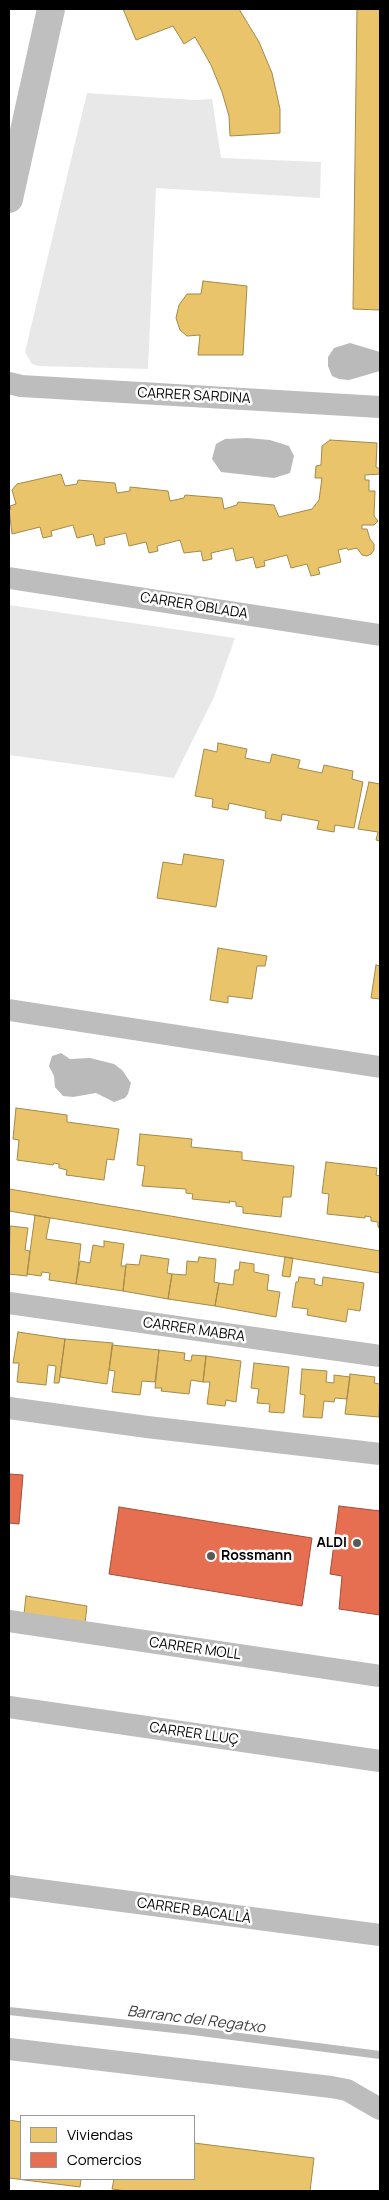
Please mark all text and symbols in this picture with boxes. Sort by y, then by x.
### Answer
street label: CARRER SARDINA [137,385,251,407]
street label: CARRER OBLADA [139,589,249,623]
street label: CARRER MABRA [142,1315,246,1345]
place label: ALDI [316,1535,347,1551]
marker: ALDI [351,1537,363,1549]
place label: Rossmann [221,1548,292,1564]
marker: Rossmann [205,1550,217,1562]
street label: CARRER MOLL [148,1634,242,1664]
street label: CARRER LLUÇ [148,1719,240,1749]
street label: CARRER BACALLÀ [136,1895,252,1927]
water label: Barranc del Regatxo [126,2003,266,2037]
legend [20,2115,195,2180]
text: Viviendas [67,2124,133,2145]
text: Comercios [67,2149,142,2170]

